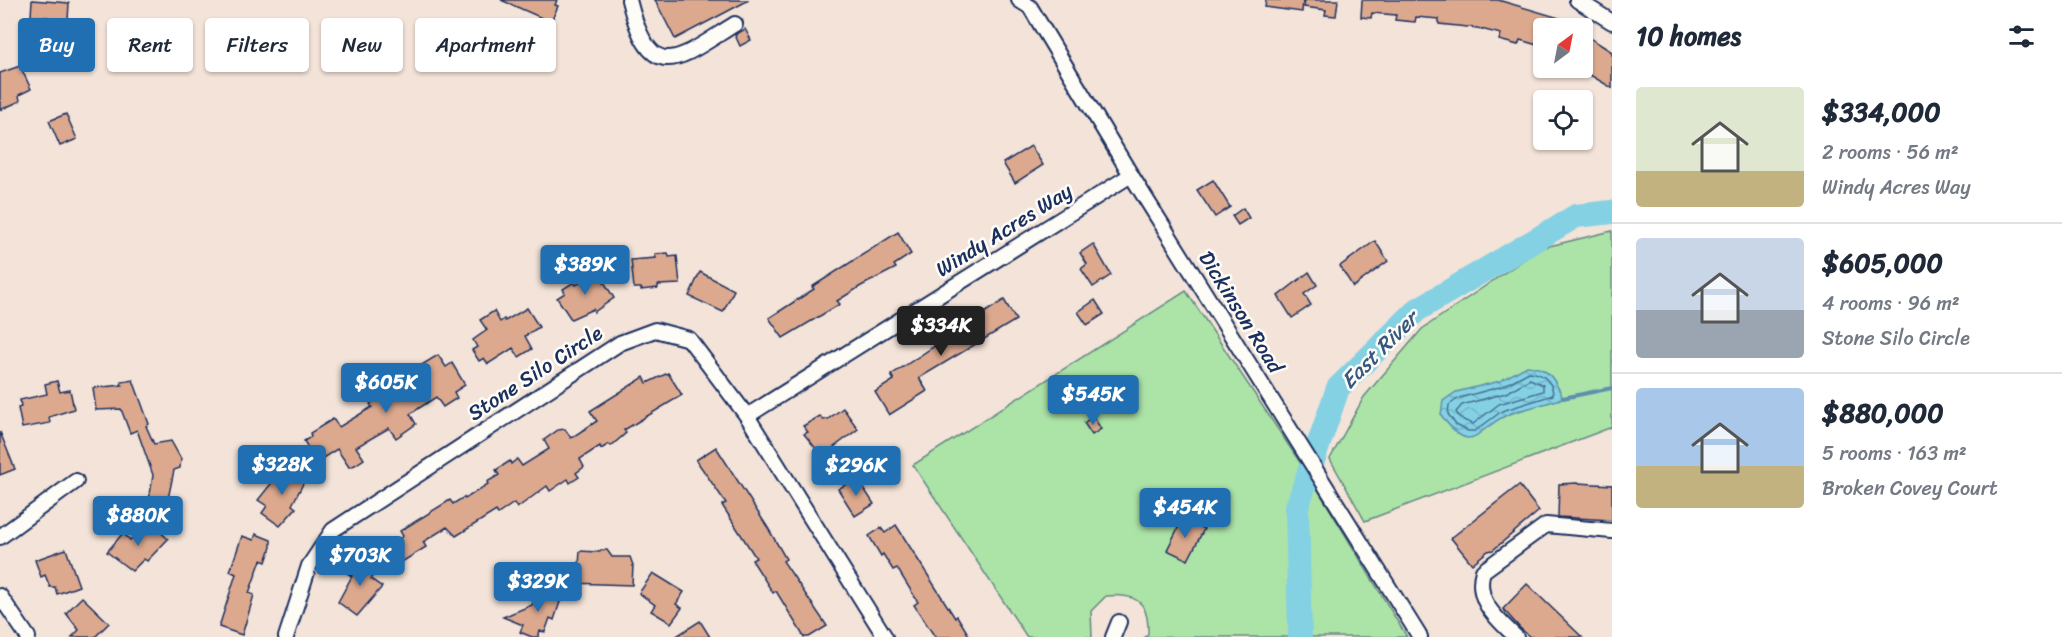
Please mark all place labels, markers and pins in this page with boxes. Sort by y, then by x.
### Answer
pin: $389K [543,245,627,296]
pin: $334K [899,306,983,357]
pin: $605K [344,363,428,414]
pin: $545K [1051,375,1135,426]
pin: $328K [240,445,324,496]
pin: $296K [814,446,898,497]
pin: $454K [1143,488,1227,539]
pin: $880K [96,496,180,547]
pin: $703K [318,536,402,587]
pin: $329K [496,562,580,613]

